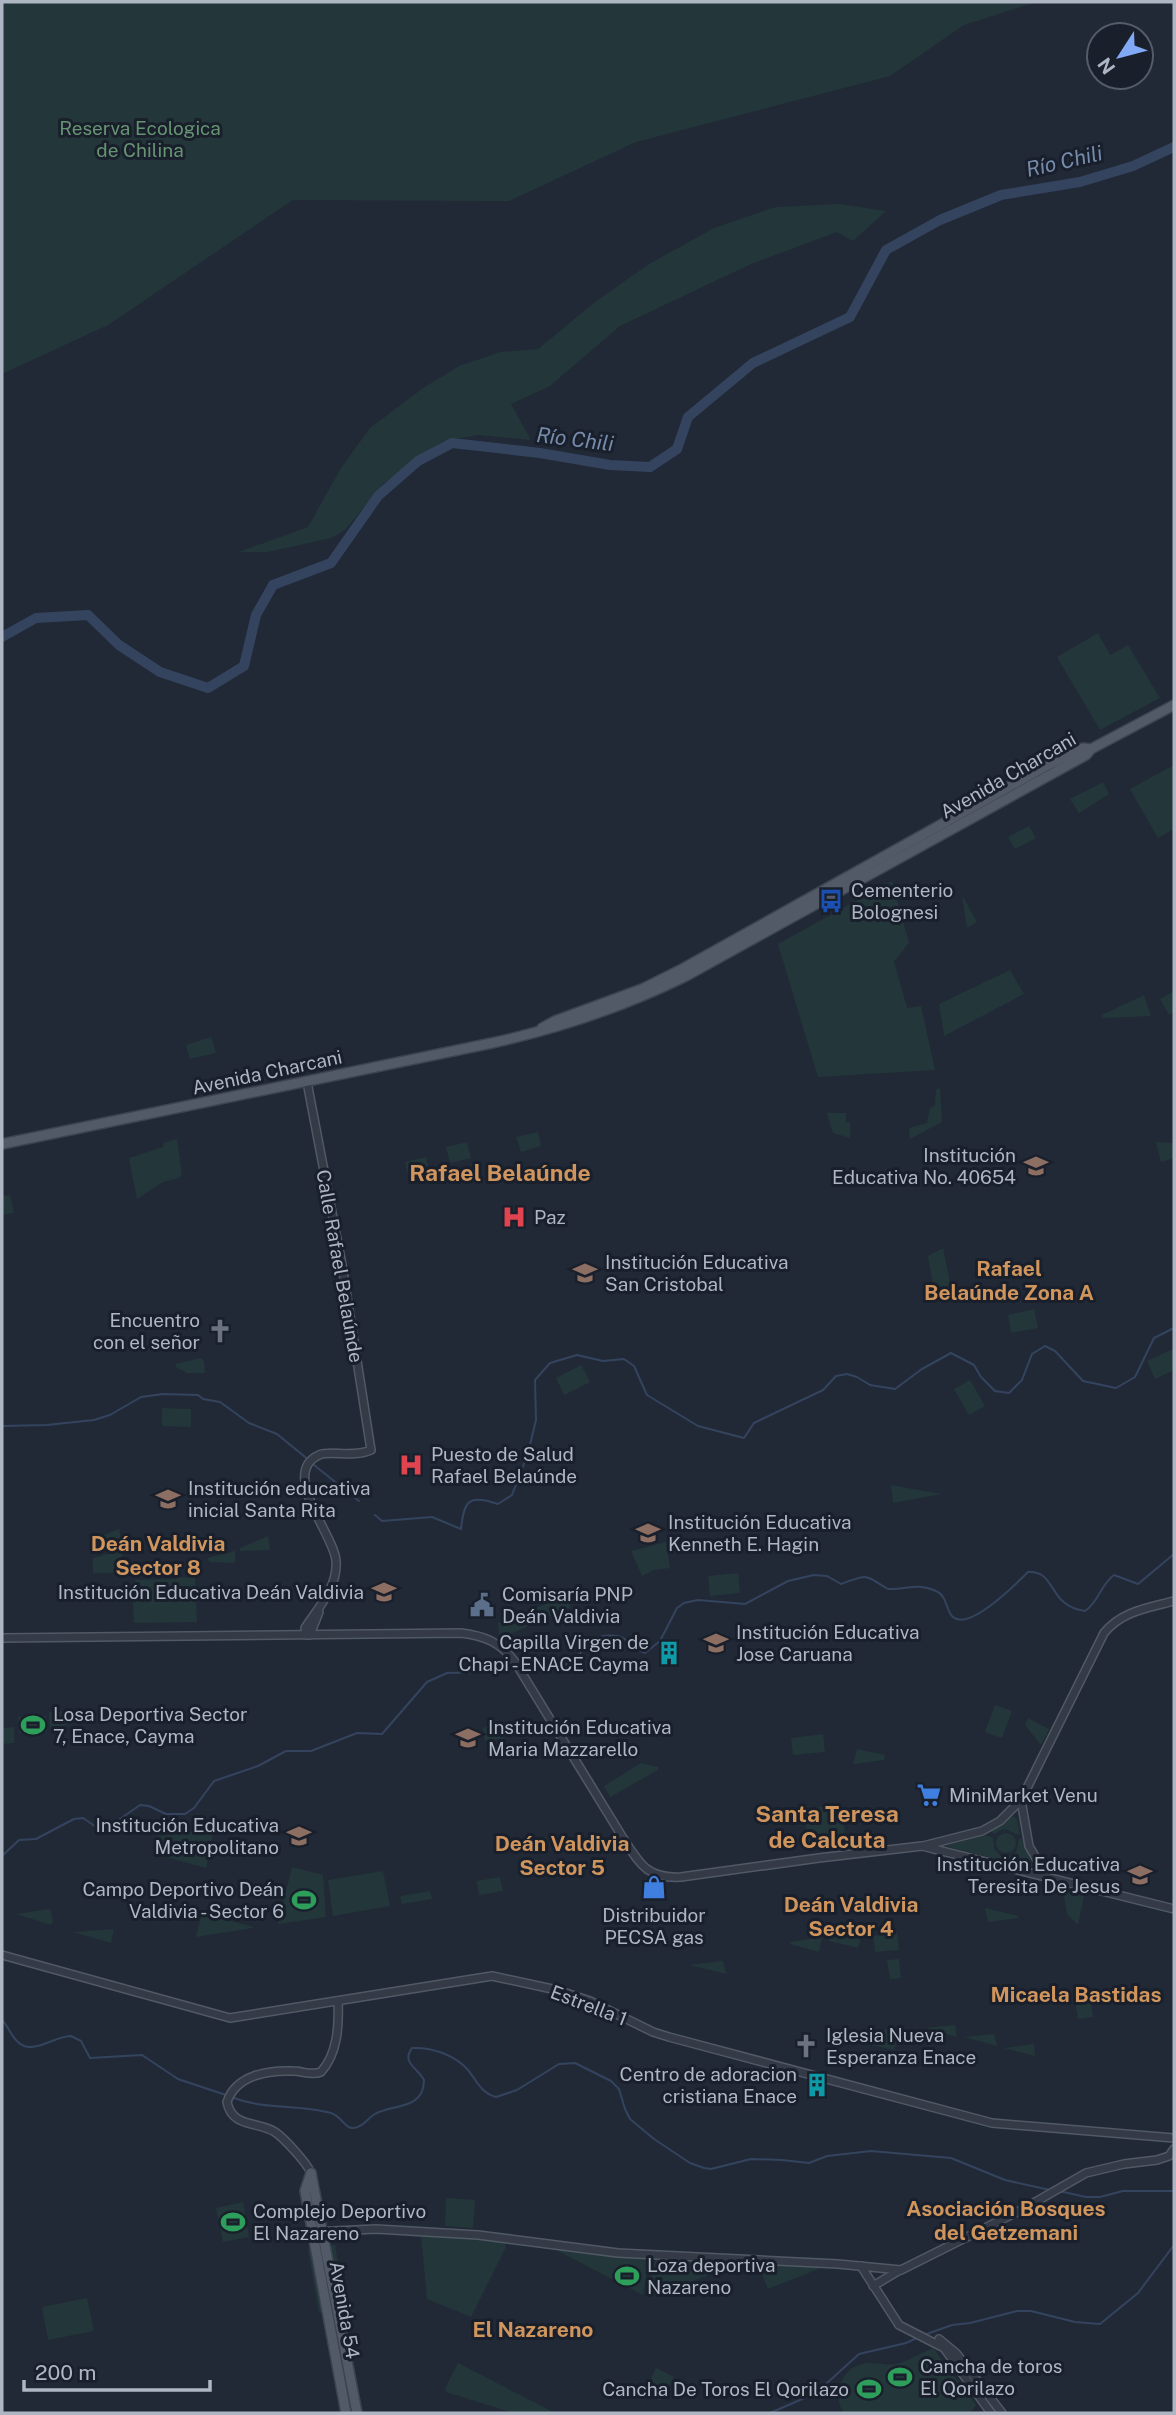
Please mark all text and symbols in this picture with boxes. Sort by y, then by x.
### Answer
north arrow [1085,21,1155,91]
text: N [1093,54,1120,78]
park label: Reserva Ecologica de Chilina [59,117,221,161]
water label: Río Chili [1023,140,1105,182]
water label: Río Chili [535,422,615,456]
street label: Avenida Charcani [936,727,1080,823]
place label: Cementerio Bolognesi [851,879,953,923]
bus stop icon: Cementerio Bolognesi [817,887,845,915]
street label: Avenida Charcani [190,1045,344,1099]
place label: Institución Educativa No. 40654 [832,1144,1016,1188]
school or university icon: Institución Educativa No. 40654 [1022,1152,1050,1180]
district label: Rafael Belaúnde [409,1159,591,1186]
street label: Calle Rafael Belaúnde [312,1168,368,1364]
hospital icon: Paz [500,1203,528,1231]
place label: Paz [534,1206,566,1228]
place label: Institución Educativa San Cristobal [605,1251,789,1295]
district label: Rafael Belaúnde Zona A [924,1256,1094,1305]
school or university icon: Institución Educativa San Cristobal [571,1259,599,1287]
place label: Encuentro con el señor [93,1309,200,1353]
church icon: Encuentro con el señor [206,1317,234,1345]
place label: Puesto de Salud Rafael Belaúnde [431,1443,577,1487]
hospital icon: Puesto de Salud Rafael Belaúnde [397,1451,425,1479]
place label: Institución educativa inicial Santa Rita [188,1477,370,1521]
school or university icon: Institución educativa inicial Santa Rita [154,1485,182,1513]
place label: Institución Educativa Kenneth E. Hagin [668,1511,852,1555]
school or university icon: Institución Educativa Kenneth E. Hagin [634,1519,662,1547]
district label: Deán Valdivia Sector 8 [91,1531,225,1580]
school or university icon: Institución Educativa Deán Valdivia [370,1578,398,1606]
place label: Institución Educativa Deán Valdivia [58,1581,364,1603]
place label: Comisaría PNP Deán Valdivia [502,1583,633,1627]
public building icon: Comisaría PNP Deán Valdivia [468,1591,496,1619]
place label: Institución Educativa Jose Caruana [736,1621,920,1665]
school or university icon: Institución Educativa Jose Caruana [702,1629,730,1657]
place label: Capilla Virgen de Chapi - ENACE Cayma [459,1631,649,1675]
building icon: Capilla Virgen de Chapi - ENACE Cayma [655,1639,683,1667]
place label: Losa Deportiva Sector 7, Enace, Cayma [53,1703,247,1747]
sports icon: Losa Deportiva Sector 7, Enace, Cayma [19,1711,47,1739]
place label: Institución Educativa Maria Mazzarello [488,1716,672,1760]
school or university icon: Institución Educativa Maria Mazzarello [454,1724,482,1752]
supermarket icon: MiniMarket Venu [915,1781,943,1809]
place label: MiniMarket Venu [949,1784,1098,1806]
district label: Santa Teresa de Calcuta [755,1800,899,1853]
place label: Institución Educativa Metropolitano [95,1814,279,1858]
school or university icon: Institución Educativa Metropolitano [285,1822,313,1850]
district label: Deán Valdivia Sector 5 [495,1831,629,1880]
place label: Institución Educativa Teresita De Jesus [936,1853,1120,1897]
school or university icon: Institución Educativa Teresita De Jesus [1126,1861,1154,1889]
shop icon: Distribuidor PECSA gas [640,1873,668,1901]
place label: Campo Deportivo Deán Valdivia - Sector 6 [82,1878,284,1922]
sports icon: Campo Deportivo Deán Valdivia - Sector 6 [290,1886,318,1914]
district label: Deán Valdivia Sector 4 [784,1892,918,1941]
place label: Distribuidor PECSA gas [602,1904,706,1948]
street label: Estrella 1 [548,1980,630,2030]
district label: Micaela Bastidas [991,1982,1161,2007]
place label: Iglesia Nueva Esperanza Enace [826,2024,976,2068]
church icon: Iglesia Nueva Esperanza Enace [792,2032,820,2060]
place label: Centro de adoracion cristiana Enace [620,2063,797,2107]
building icon: Centro de adoracion cristiana Enace [803,2071,831,2099]
district label: Asociación Bosques del Getzemani [906,2196,1106,2245]
place label: Complejo Deportivo El Nazareno [253,2200,426,2244]
sports icon: Complejo Deportivo El Nazareno [219,2208,247,2236]
place label: Loza deportiva Nazareno [647,2254,776,2298]
street label: Avenida 54 [326,2259,364,2361]
sports icon: Loza deportiva Nazareno [613,2262,641,2290]
district label: El Nazareno [473,2317,593,2342]
scale bar [24,2348,210,2392]
place label: Cancha de toros El Qorilazo [920,2355,1062,2399]
text: 200 m [35,2360,96,2385]
sports icon: Cancha de toros El Qorilazo [886,2363,914,2391]
sports icon: Cancha De Toros El Qorilazo [855,2375,883,2403]
place label: Cancha De Toros El Qorilazo [602,2378,849,2400]

